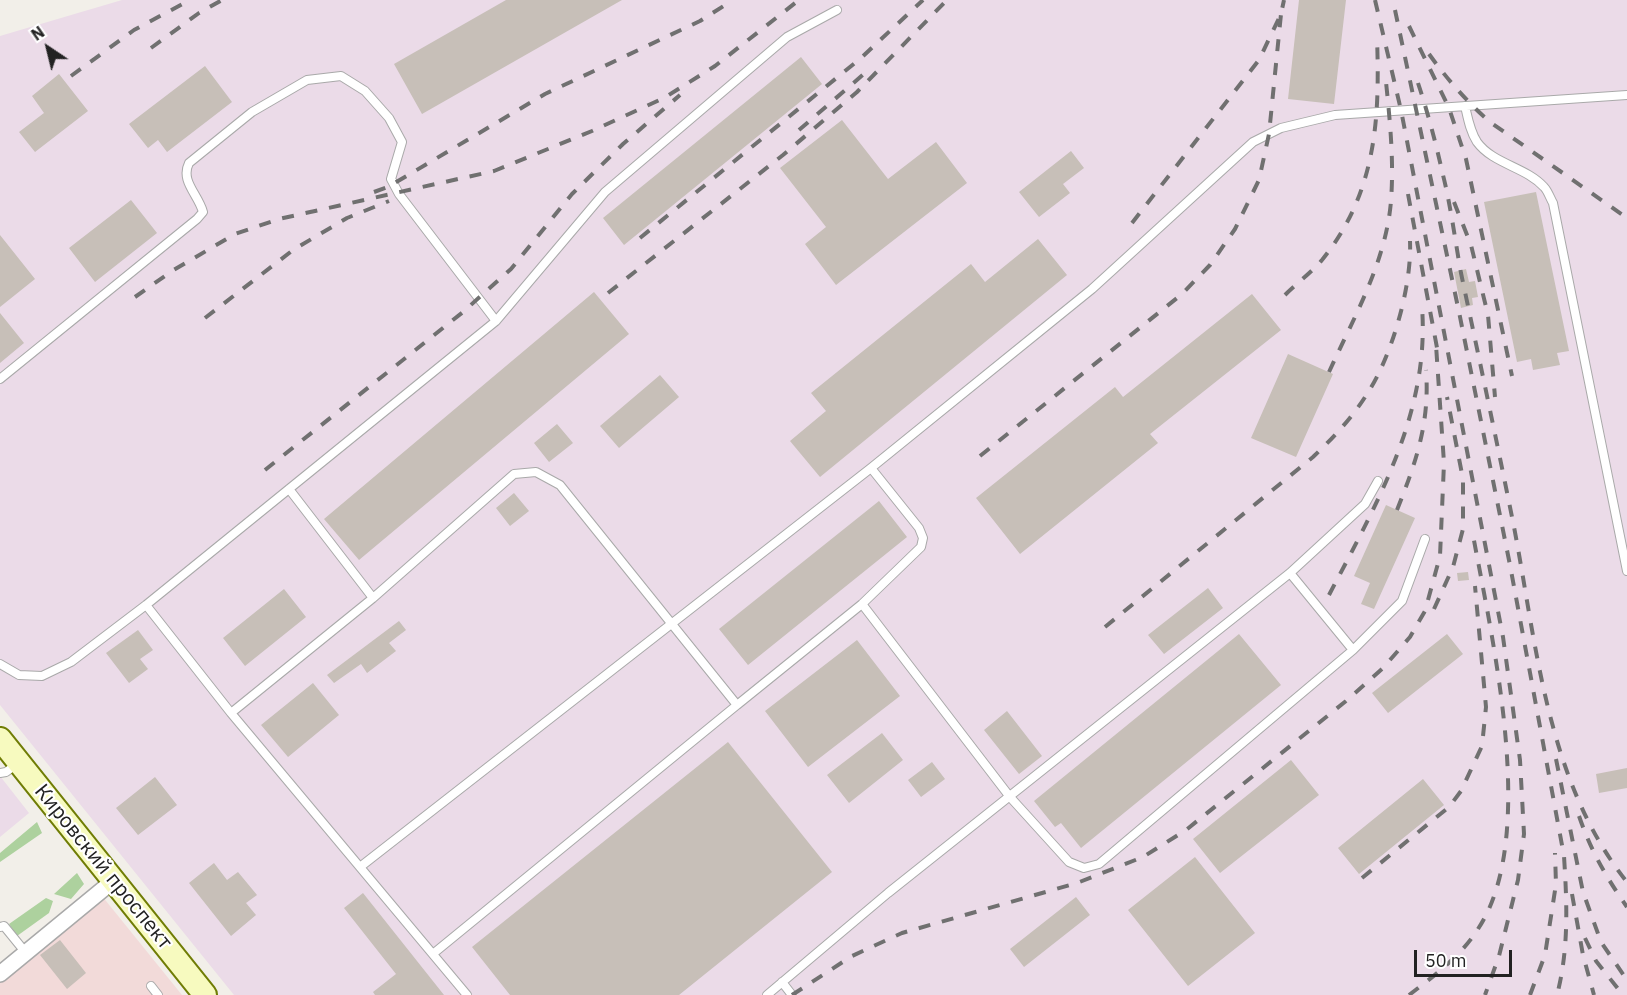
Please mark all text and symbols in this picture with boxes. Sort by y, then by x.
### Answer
north arrow [18,18,78,78]
text: N [27,22,48,45]
street label: Кировский проспект [29,779,177,955]
scale bar [1417,938,1514,976]
text: 50 m [1425,949,1467,972]

